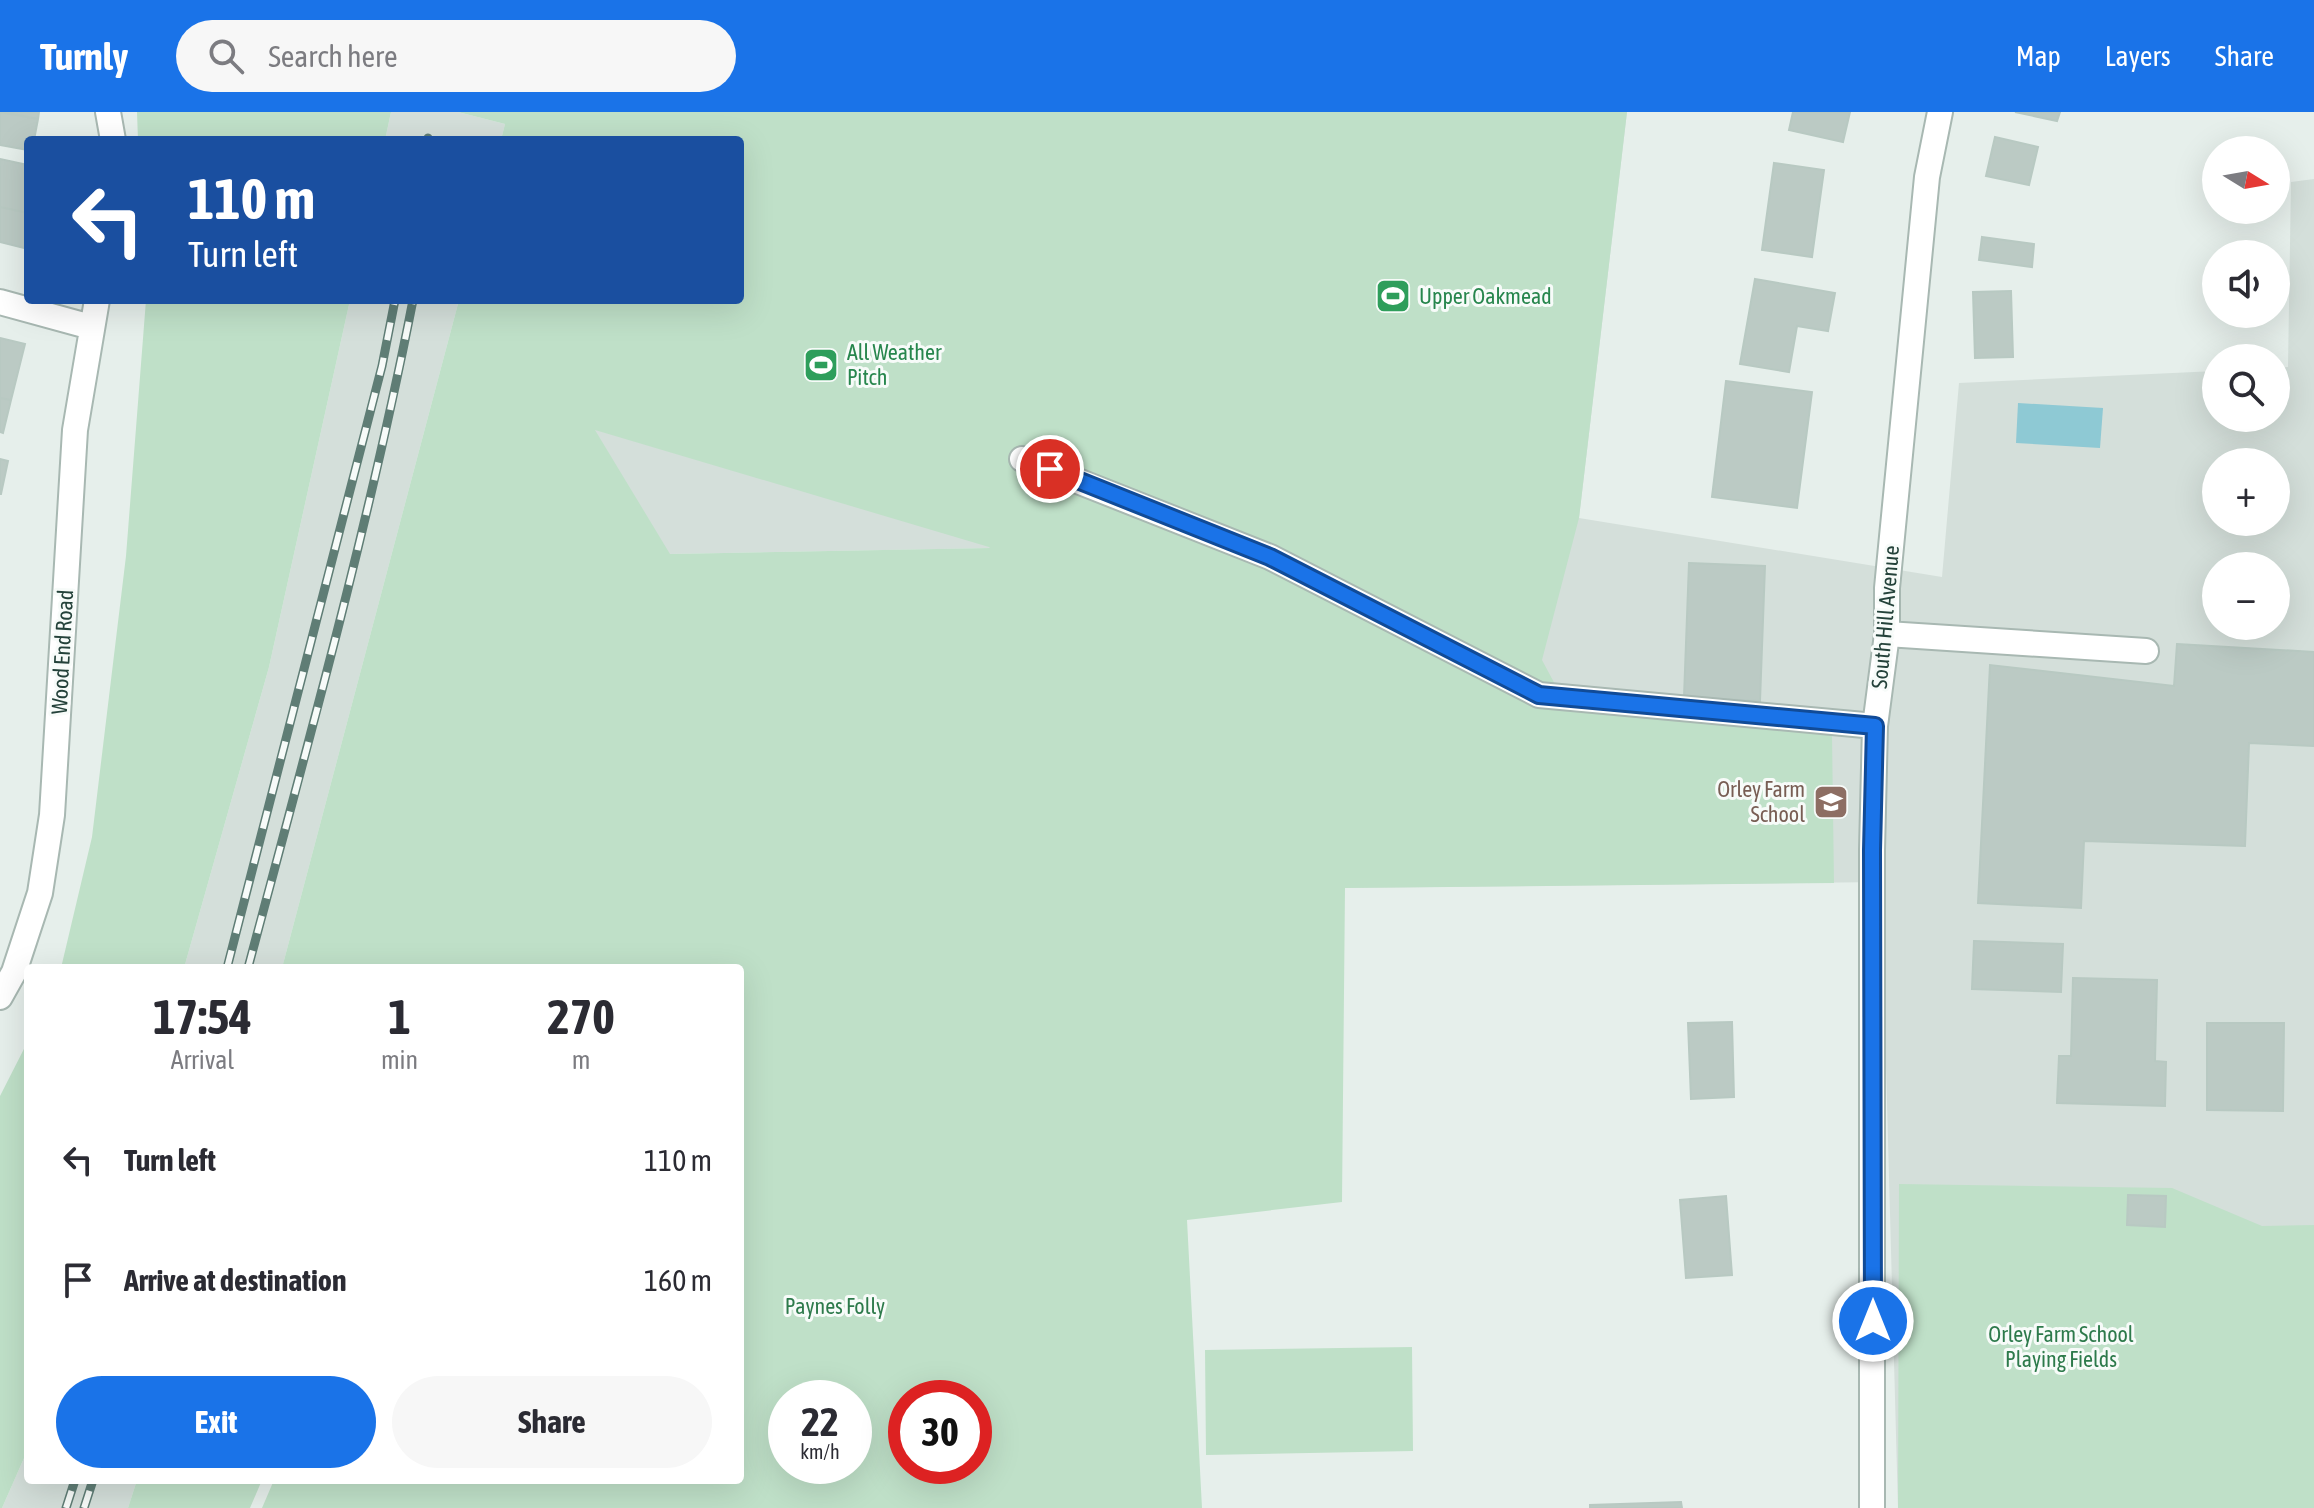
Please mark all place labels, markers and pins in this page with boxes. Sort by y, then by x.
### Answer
sports icon: Upper Oakmead [1374,277,1412,315]
place label: Upper Oakmead [1419,283,1552,309]
place label: All Weather Pitch [847,339,942,390]
sports icon: All Weather Pitch [802,346,840,384]
pin [1016,435,1084,503]
place label: Orley Farm School [1717,776,1805,827]
school or university icon: Orley Farm School [1812,783,1850,821]

